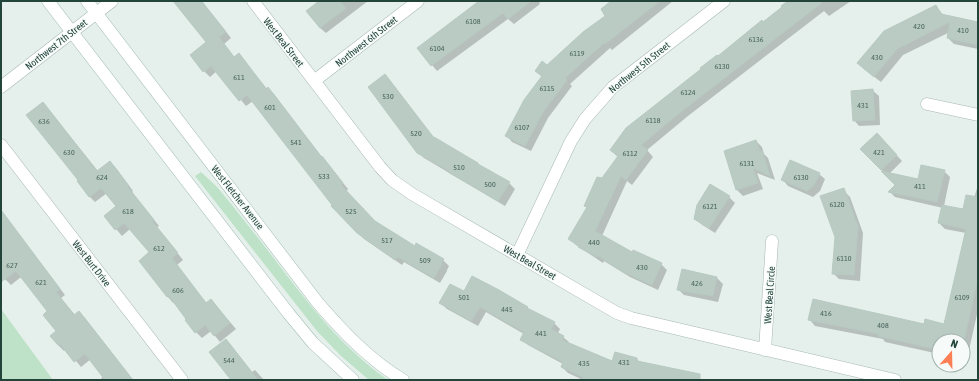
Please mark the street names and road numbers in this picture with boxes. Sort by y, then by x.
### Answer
street label: Northwest 6th Street [333,14,399,69]
street label: West Beal Street [261,16,306,69]
street label: Northwest 7th Street [23,17,89,72]
street label: Northwest 5th Street [607,39,672,95]
street label: West Fletcher Avenue [209,163,266,232]
street label: West Burt Drive [70,238,113,289]
street label: West Beal Street [501,243,558,282]
street label: West Beal Circle [762,265,777,324]

